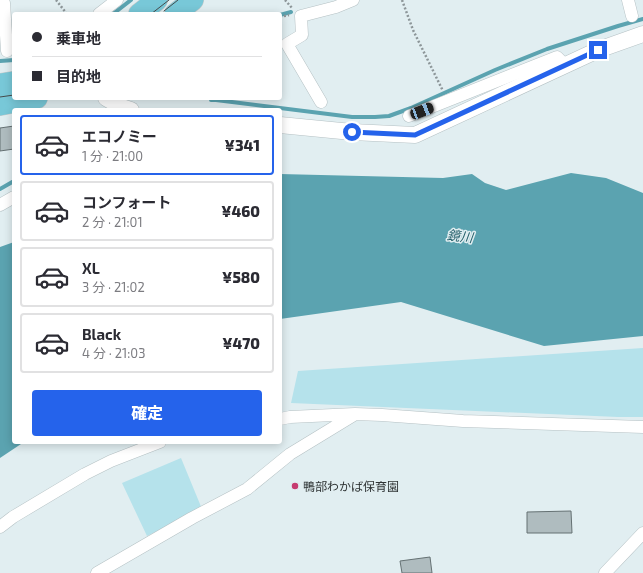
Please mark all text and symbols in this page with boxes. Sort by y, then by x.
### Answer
text: 乗車地 [56,29,101,47]
route end [589,41,607,59]
text: 目的地 [56,67,101,85]
car [409,101,435,121]
route start [343,123,361,141]
icon: car [34,127,70,163]
text: エコノミー [82,127,157,145]
text: ¥341 [225,136,260,154]
text: 1 分 · 21:00 [82,148,143,164]
icon: car [34,193,70,229]
text: コンフォート [82,193,172,211]
text: ¥460 [221,202,260,220]
text: 2 分 · 21:01 [82,214,143,230]
water label: 鏡川 [446,227,476,246]
icon: car [34,259,70,295]
text: XL [82,259,100,277]
text: ¥580 [222,268,260,286]
text: 3 分 · 21:02 [82,279,145,295]
icon: car [34,325,70,361]
text: Black [82,325,121,343]
text: ¥470 [222,334,260,352]
text: 4 分 · 21:03 [82,345,145,361]
button: 確定 [32,390,262,436]
place label: 鴨部わかば保育園 [303,479,399,493]
marker: 鴨部わかば保育園 [290,481,300,491]

